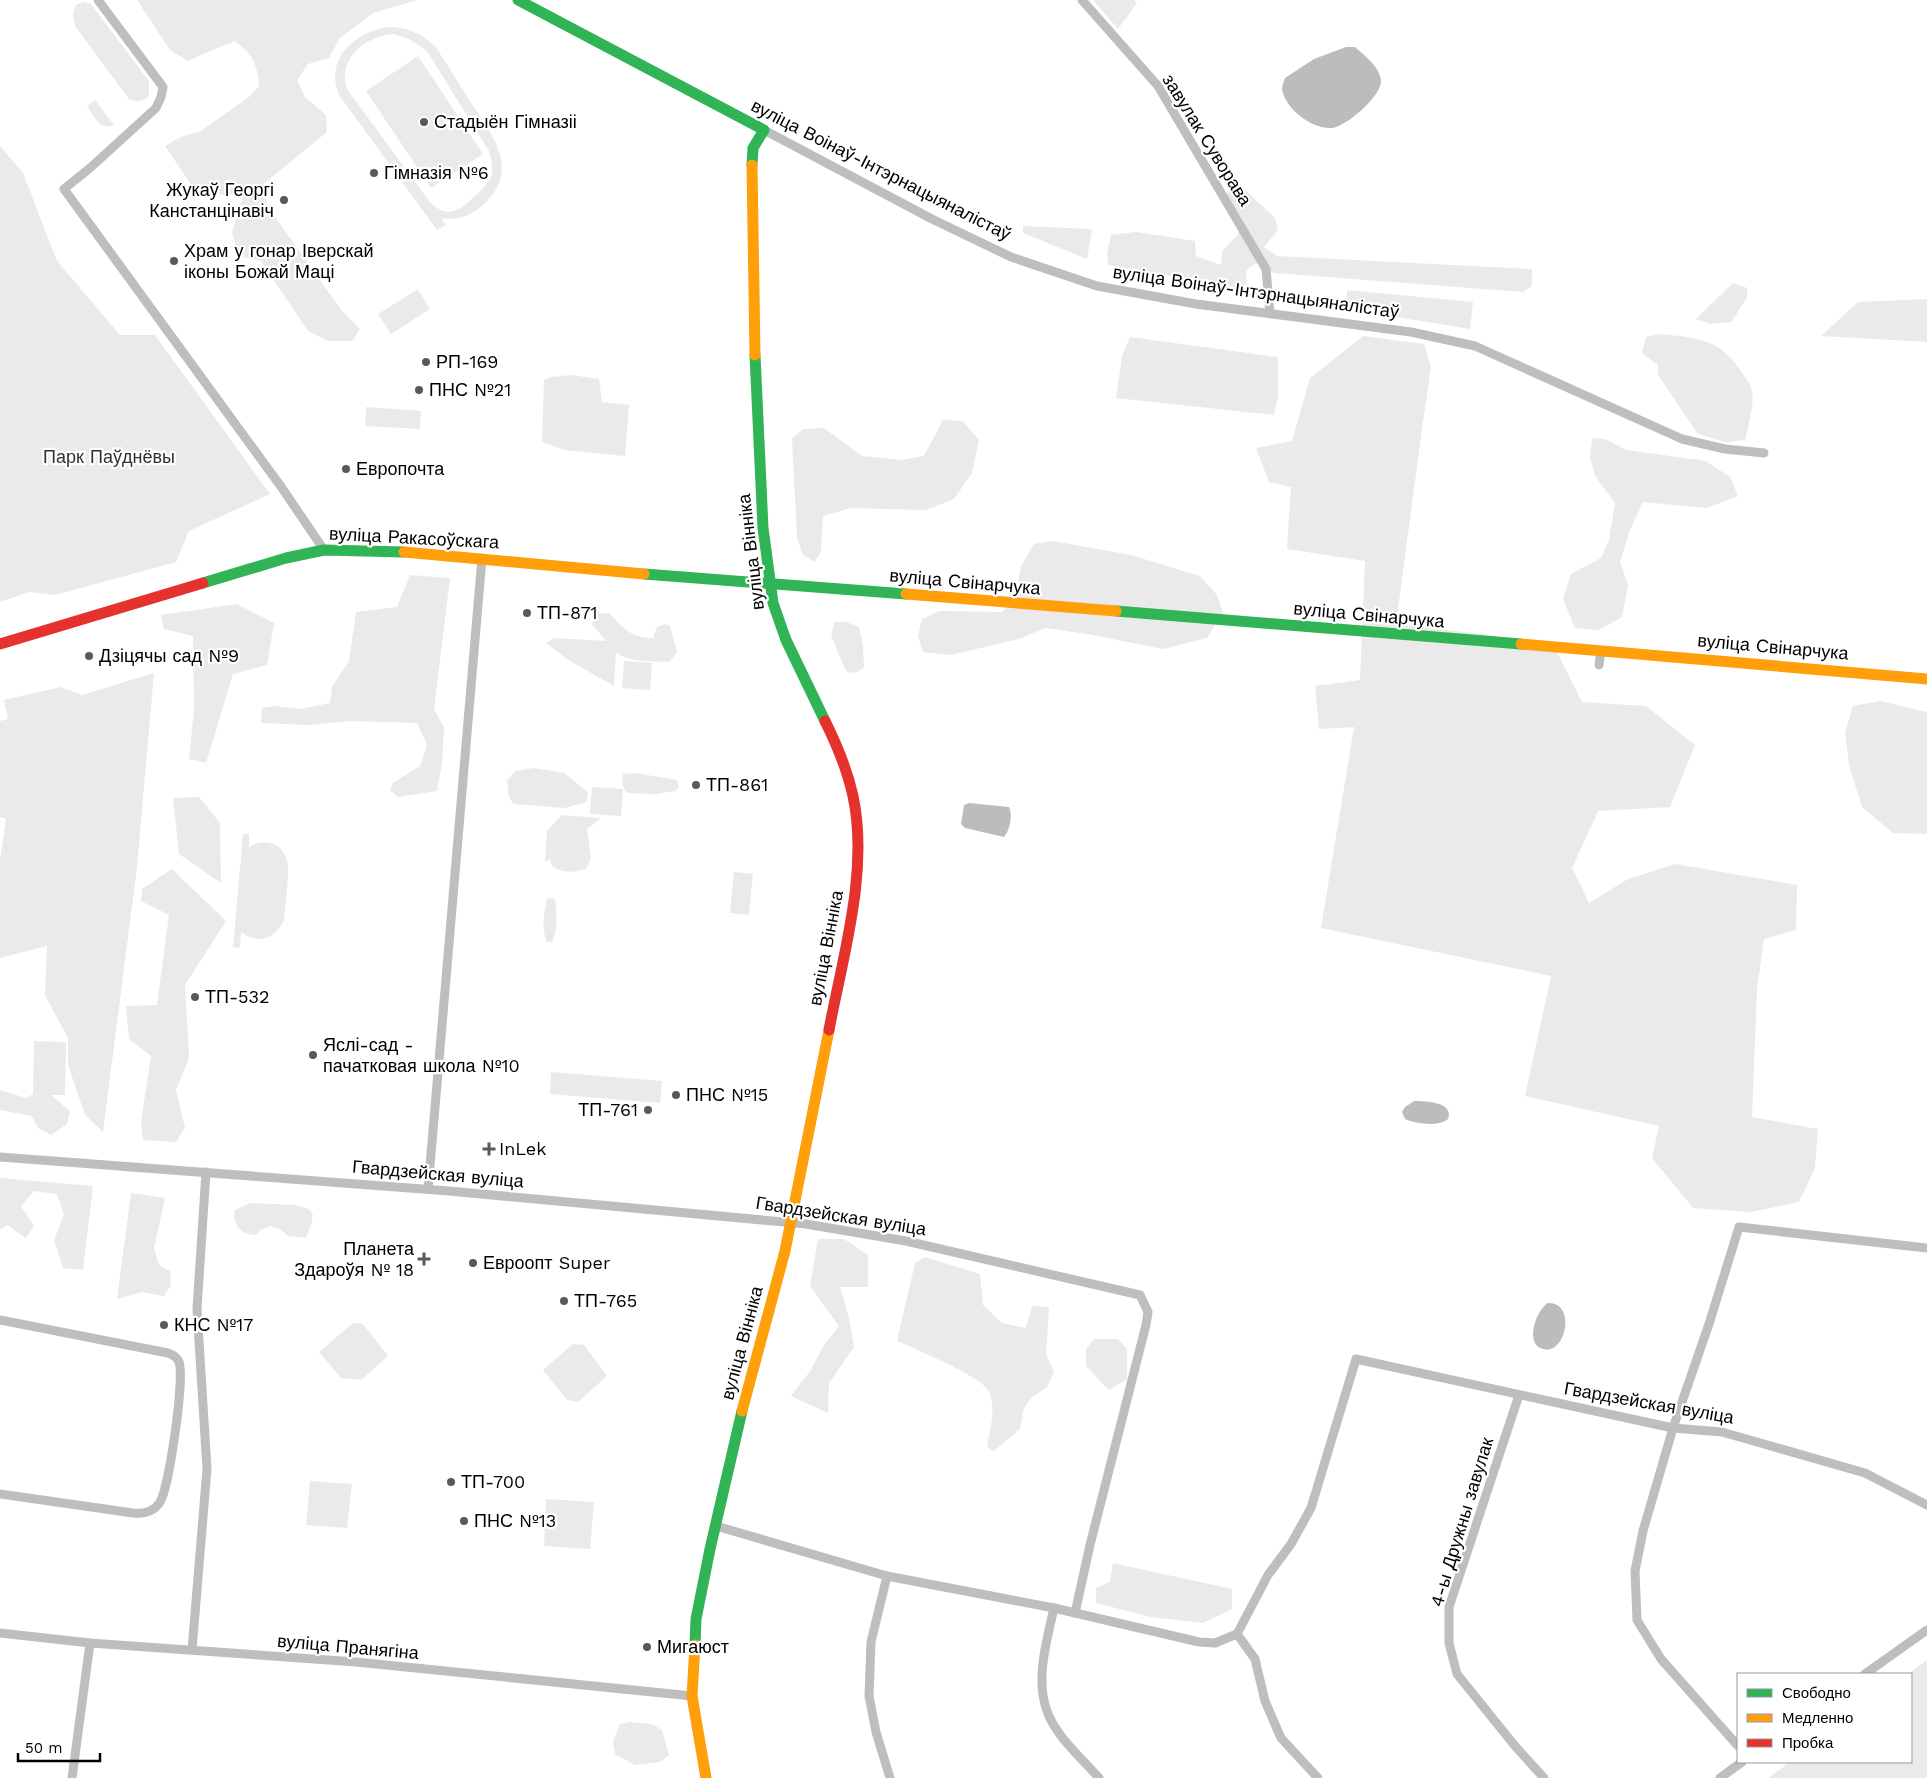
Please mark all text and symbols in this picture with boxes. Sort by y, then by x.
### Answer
street label: завулак Суворава [1158,70,1257,210]
street label: вуліца Воінаў-Інтэрнацыяналістаў [748,95,1015,244]
place label: Стадыён Гімназіі [434,111,577,132]
marker: Стадыён Гімназіі [418,116,430,128]
place label: Гімназія №6 [384,162,489,183]
marker: Гімназія №6 [368,167,380,179]
place label: Жукаў Георгі Канстанцінавіч [149,179,274,221]
marker: Жукаў Георгі Канстанцінавіч [278,194,290,206]
place label: Храм у гонар Іверскай іконы Божай Маці [184,240,374,282]
marker: Храм у гонар Іверскай іконы Божай Маці [168,255,180,267]
street label: вуліца Воінаў-Інтэрнацыяналістаў [1112,261,1400,322]
place label: РП-169 [436,351,498,372]
marker: РП-169 [420,356,432,368]
place label: ПНС №21 [429,379,511,400]
marker: ПНС №21 [413,384,425,396]
park label: Парк Паўднёвы [43,446,175,467]
place label: Европочта [356,458,445,479]
marker: Европочта [340,463,352,475]
street label: вуліца Вінніка [733,492,768,611]
street label: вуліца Ракасоўскага [329,523,500,552]
street label: вуліца Свінарчука [889,564,1042,599]
street label: вуліца Свінарчука [1293,597,1446,632]
place label: ТП-871 [537,602,598,623]
marker: ТП-871 [521,607,533,619]
street label: вуліца Свінарчука [1697,629,1850,664]
place label: Дзіцячы сад №9 [99,645,239,666]
marker: Дзіцячы сад №9 [83,650,95,662]
place label: ТП-861 [706,774,768,795]
marker: ТП-861 [690,779,702,791]
street label: вуліца Вінніка [804,888,847,1007]
place label: ТП-532 [205,986,270,1007]
marker: ТП-532 [189,991,201,1003]
place label: Яслі-сад - пачатковая школа №10 [323,1034,520,1076]
marker: Яслі-сад - пачатковая школа №10 [307,1049,319,1061]
place label: ПНС №15 [686,1084,768,1105]
marker: ПНС №15 [670,1089,682,1101]
place label: ТП-761 [578,1099,638,1120]
marker: ТП-761 [642,1104,654,1116]
place label: InLek [499,1138,546,1159]
marker: InLek [483,1143,495,1155]
street label: Гвардзейская вуліца [351,1156,526,1192]
street label: Гвардзейская вуліца [754,1192,929,1239]
place label: Планета Здароўя № 18 [294,1238,415,1280]
place label: Евроопт Super [483,1252,610,1273]
marker: Планета Здароўя № 18 [418,1253,430,1265]
marker: Евроопт Super [467,1257,479,1269]
street label: вуліца Вінніка [716,1283,767,1402]
place label: ТП-765 [574,1290,637,1311]
marker: ТП-765 [558,1295,570,1307]
place label: КНС №17 [174,1314,253,1335]
marker: КНС №17 [158,1319,170,1331]
street label: Гвардзейская вуліца [1563,1377,1737,1428]
street label: 4-ы Дружны завулак [1426,1435,1497,1609]
place label: ТП-700 [461,1471,525,1492]
marker: ТП-700 [445,1476,457,1488]
place label: ПНС №13 [474,1510,556,1531]
marker: ПНС №13 [458,1515,470,1527]
street label: вуліца Пранягіна [276,1630,421,1663]
place label: Мигаюст [657,1636,729,1657]
marker: Мигаюст [641,1641,653,1653]
legend [1737,1673,1912,1763]
text: Свободно [1782,1684,1851,1702]
text: Медленно [1782,1709,1853,1727]
scale bar [18,1730,100,1762]
text: Пробка [1782,1734,1834,1752]
text: 50 m [25,1739,62,1757]

